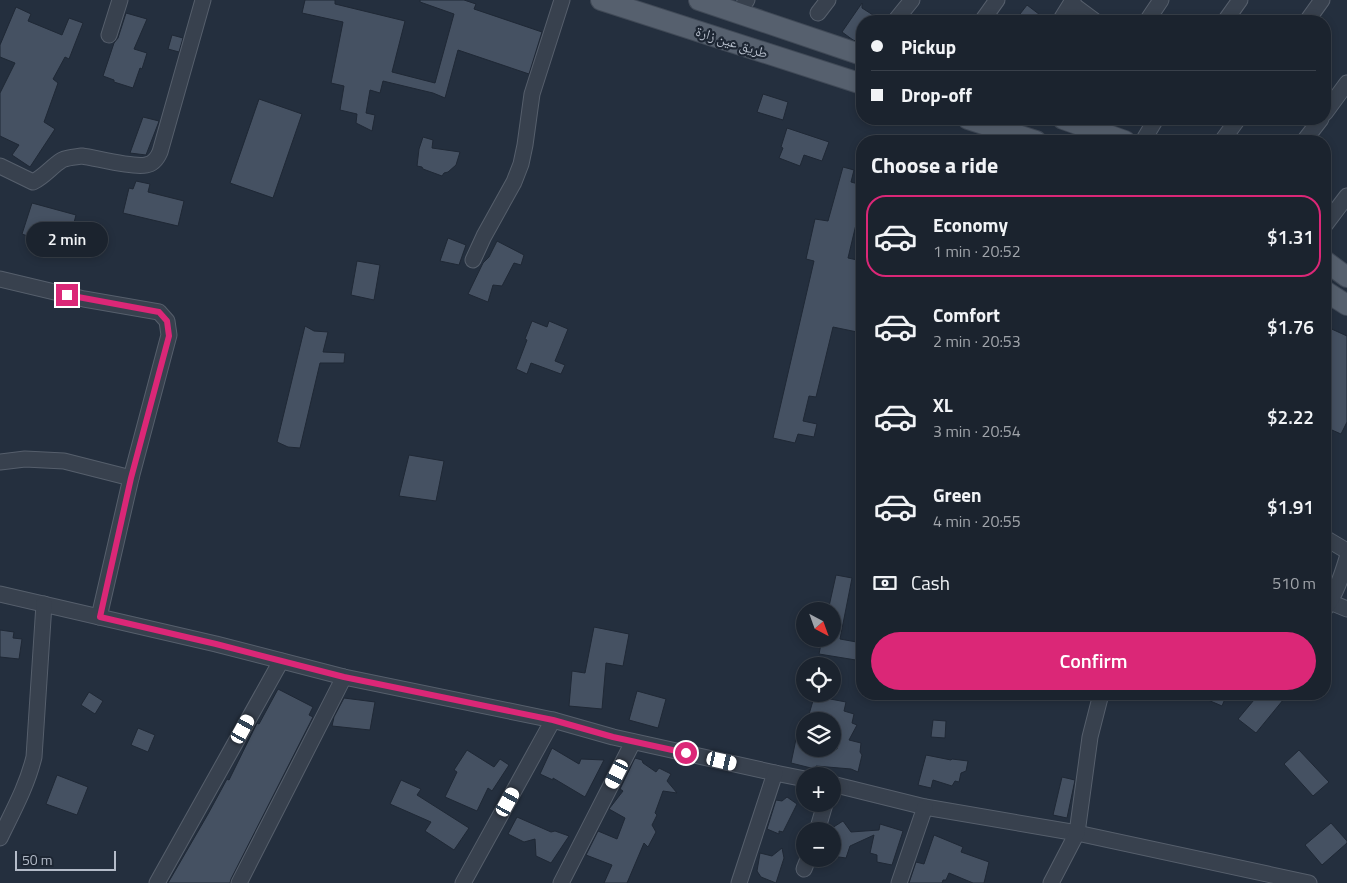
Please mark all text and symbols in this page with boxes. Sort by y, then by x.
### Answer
street label: طريق عين زارة [693,20,771,63]
text: Pickup [901,32,956,61]
text: Drop-off [901,80,972,109]
text: Choose a ride [871,148,998,182]
text: Economy [933,210,1008,239]
icon: car [873,214,918,259]
callout: 2 min [26,222,108,258]
text: $1.31 [1267,222,1314,251]
text: 2 min [48,227,86,251]
text: 1 min · 20:52 [933,239,1021,263]
route end [56,284,78,306]
text: Comfort [933,300,1000,329]
icon: car [873,304,918,349]
text: $1.76 [1267,312,1314,341]
text: 2 min · 20:53 [933,329,1021,353]
text: XL [933,390,953,419]
icon: car [873,394,918,439]
text: $2.22 [1267,402,1314,431]
text: 3 min · 20:54 [933,419,1021,443]
text: Green [933,480,982,509]
icon: car [873,484,918,529]
text: $1.91 [1267,492,1314,521]
text: 4 min · 20:55 [933,509,1021,533]
text: Cash [911,568,950,597]
icon: cash [871,569,899,597]
text: 510 m [1272,571,1316,595]
north arrow [796,602,841,648]
map controls [796,602,841,867]
button: Confirm [871,632,1316,690]
button: locate [796,657,841,702]
car [229,712,256,746]
button: layers [796,712,841,757]
route start [675,742,697,764]
car [705,750,738,772]
car [603,757,630,791]
button: + [796,767,841,812]
car [494,785,521,819]
button: − [796,822,841,867]
scale bar [15,848,116,871]
text: 50 m [22,849,52,870]

